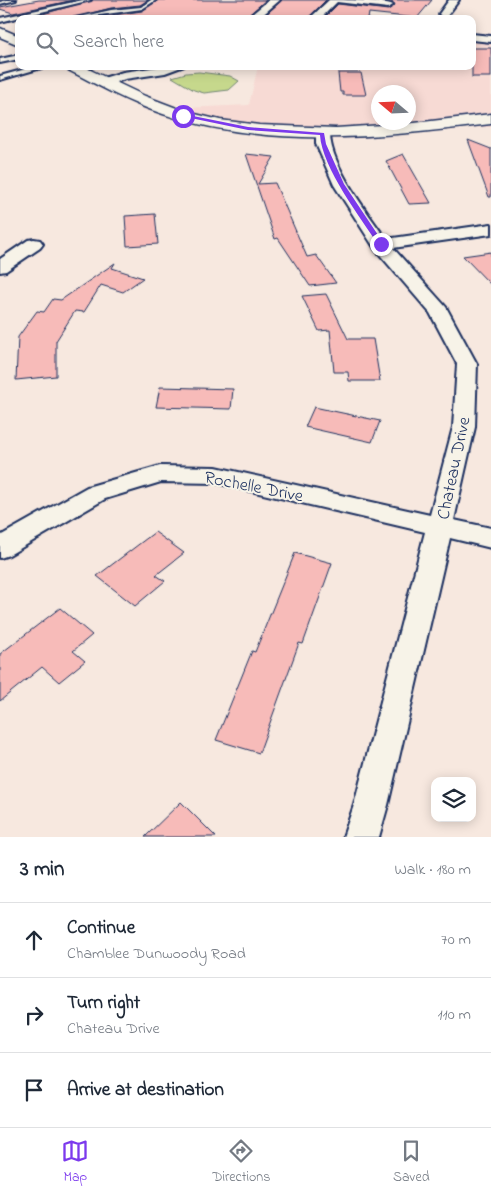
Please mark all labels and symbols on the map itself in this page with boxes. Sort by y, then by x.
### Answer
north arrow [371,85,416,130]
route start [172,105,195,128]
route end [370,233,393,256]
street label: Chateau Drive [431,414,479,522]
street label: Rochelle Drive [202,466,306,510]

